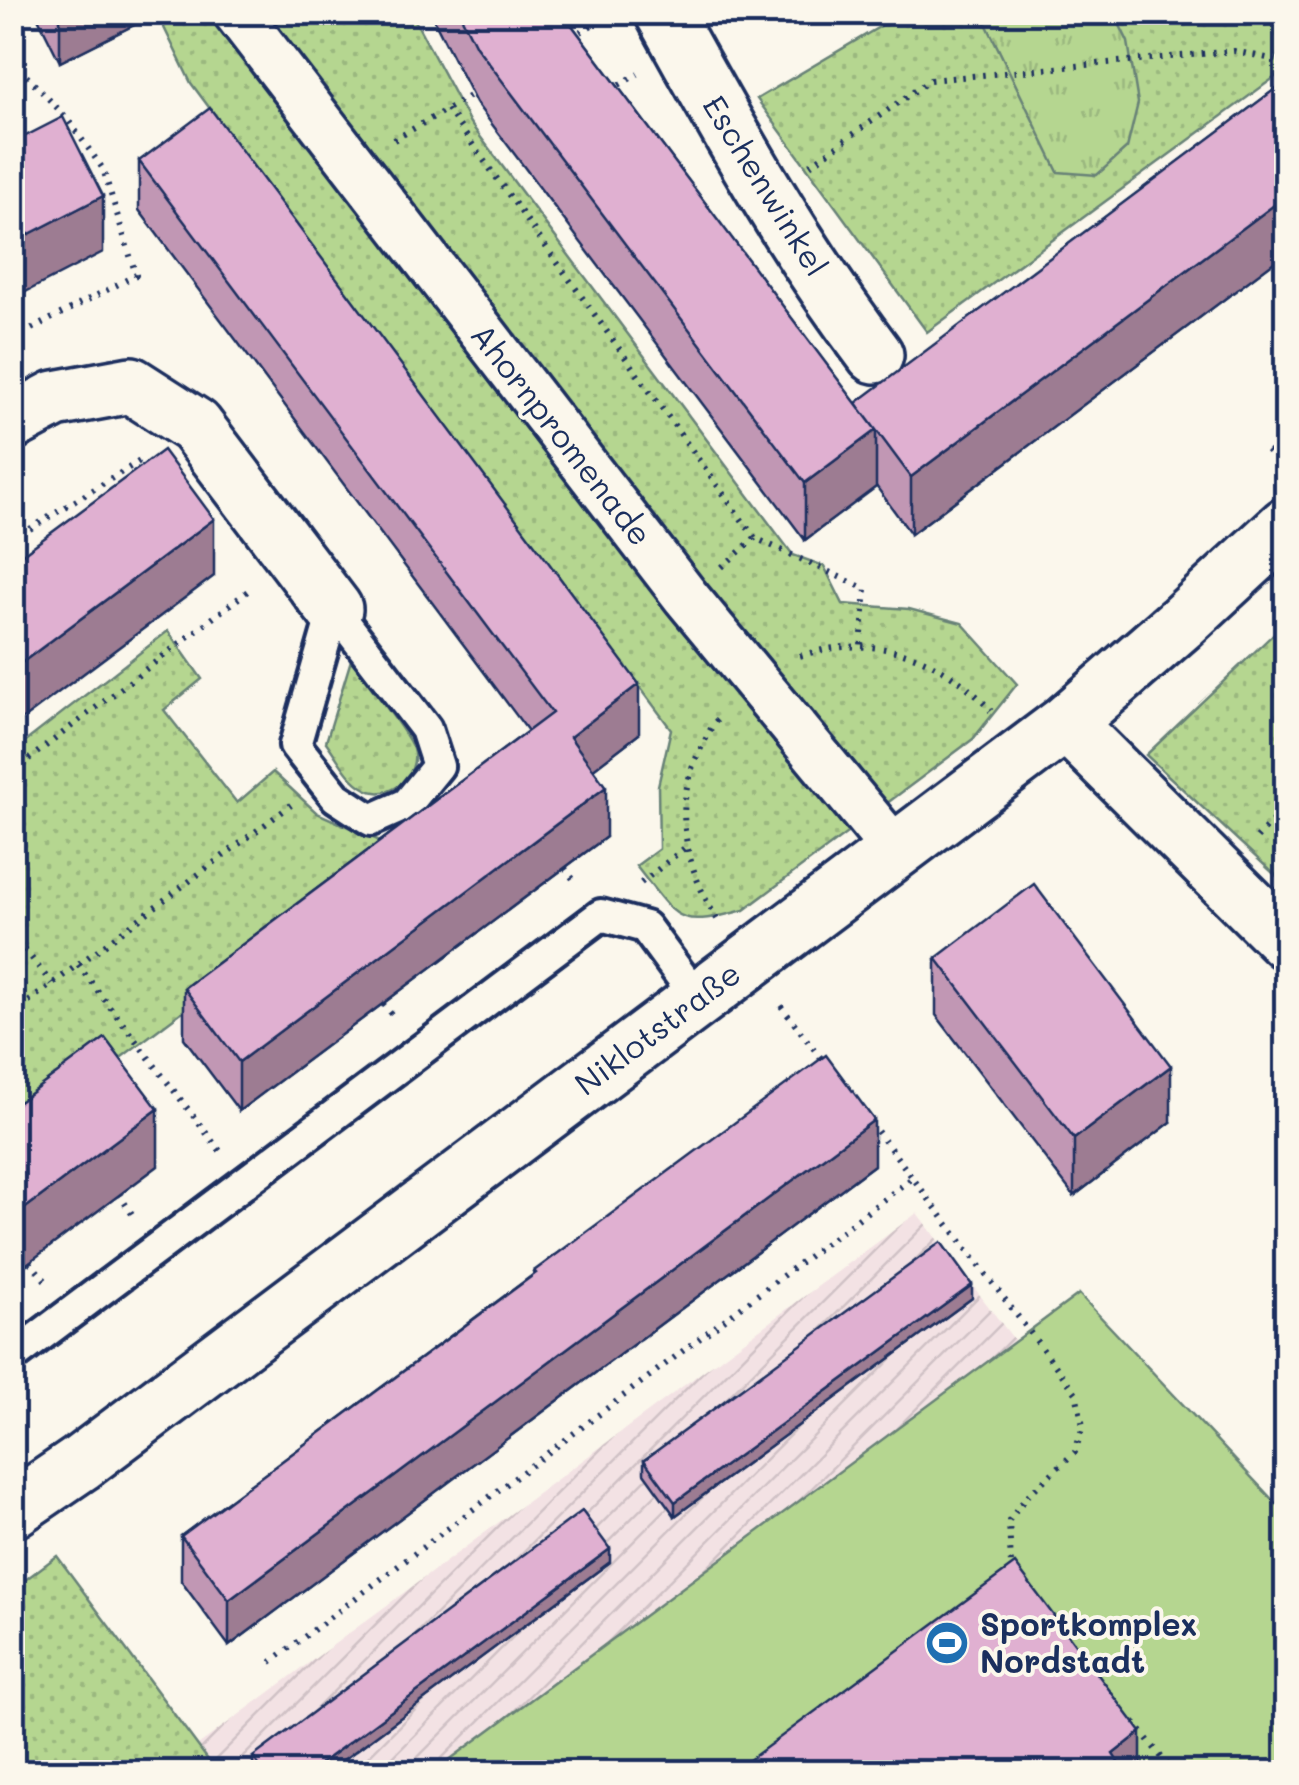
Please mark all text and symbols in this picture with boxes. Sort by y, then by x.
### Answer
street label: Eschenwinkel [694,87,839,283]
street label: Ahornpromenade [463,314,662,553]
street label: Niklotstraße [565,951,748,1104]
place label: Sportkomplex Nordstadt [980,1602,1197,1681]
sports icon: Sportkomplex Nordstadt [924,1620,970,1666]

